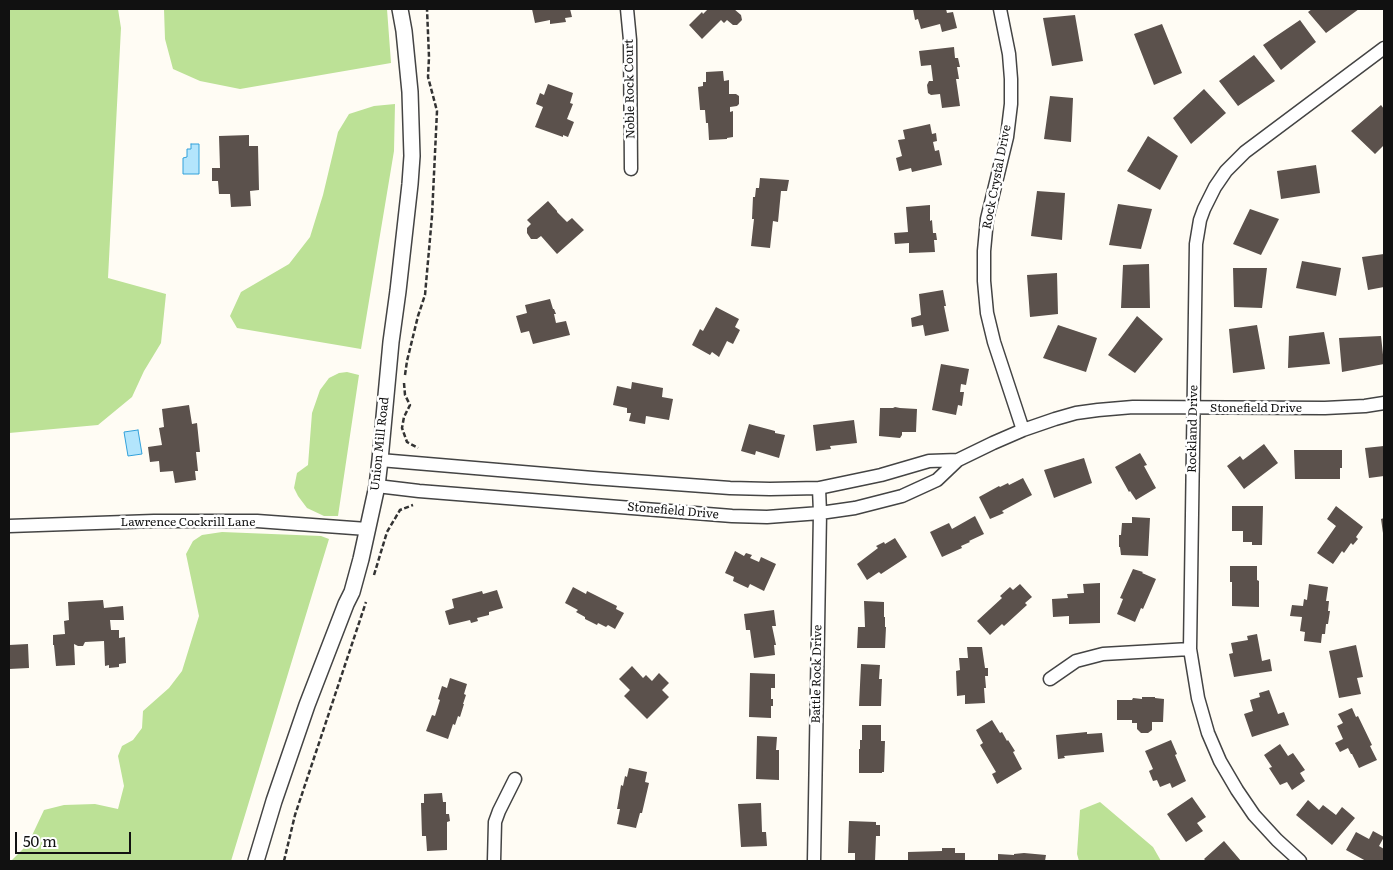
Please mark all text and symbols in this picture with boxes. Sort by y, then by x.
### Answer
street label: Noble Rock Court [622,39,638,139]
street label: Rock Crystal Drive [980,124,1014,230]
street label: Rockland Drive [1185,385,1201,473]
street label: Union Mill Road [368,396,392,492]
street label: Stonefield Drive [1210,401,1302,415]
street label: Stonefield Drive [627,500,719,522]
street label: Lawrence Cockrill Lane [121,515,255,529]
street label: Battle Rock Drive [809,625,825,723]
scale bar [18,822,134,854]
text: 50 m [23,829,57,852]

